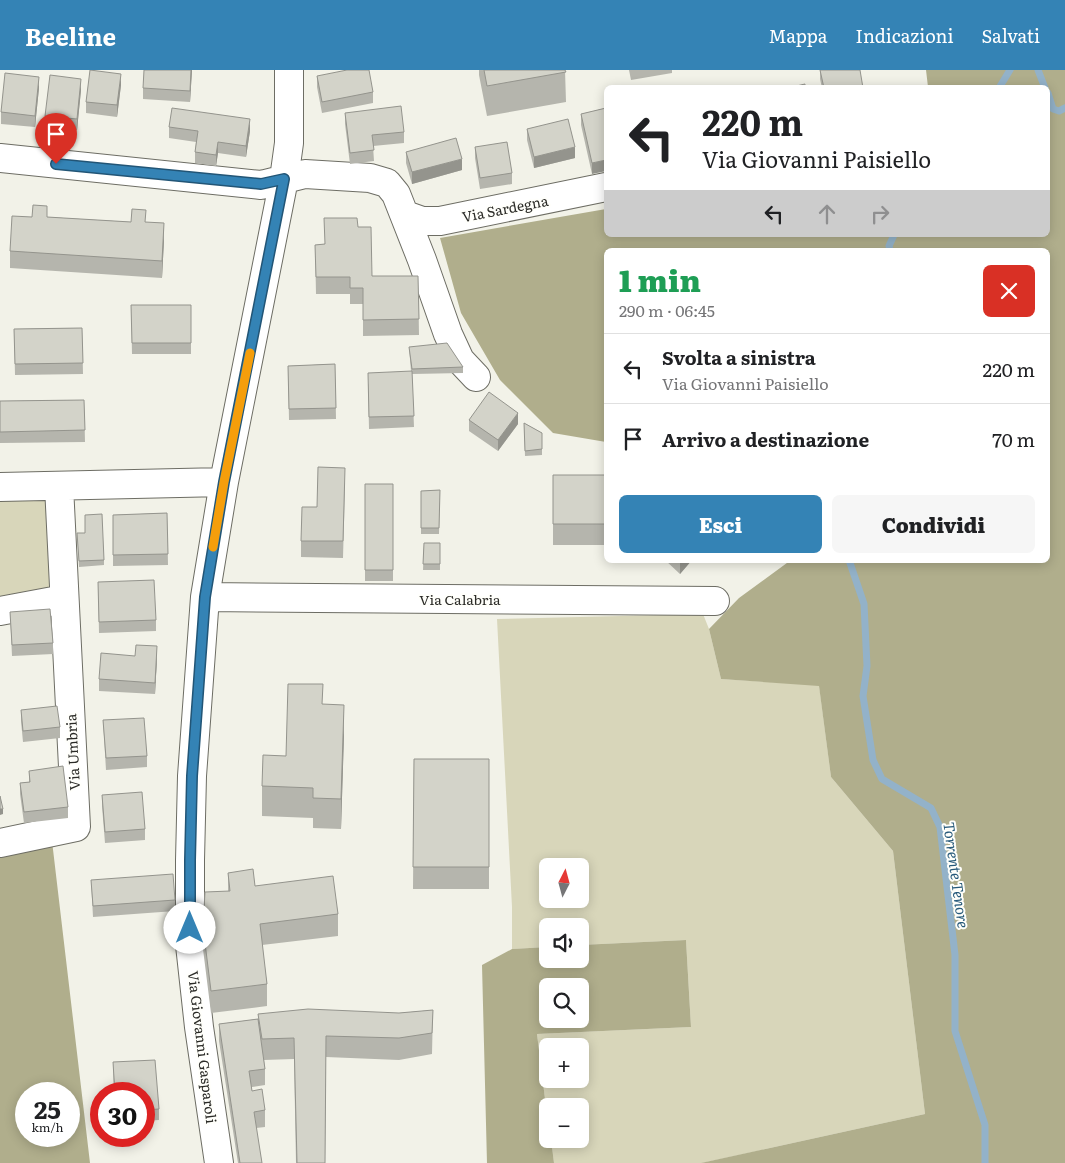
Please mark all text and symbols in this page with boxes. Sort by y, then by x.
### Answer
text: Beeline [25,18,116,53]
text: Mappa [769,22,828,49]
text: Indicazioni [856,22,953,49]
text: Salvati [981,22,1040,49]
text: 220 m [702,95,803,147]
icon: left [619,105,684,170]
pin [35,113,77,164]
icon: arrive [42,120,70,148]
text: Via Giovanni Paisiello [702,142,931,175]
street label: Via Sardegna [460,190,550,226]
icon: left [760,200,788,228]
icon: ahead [813,200,841,228]
icon: right [866,200,894,228]
text: 1 min [619,257,701,301]
button: close [983,265,1035,317]
text: 290 m · 06:45 [619,298,715,322]
text: Svolta a sinistra [662,343,816,371]
icon: left [619,355,647,383]
text: 220 m [983,355,1035,383]
text: Via Giovanni Paisiello [662,371,829,395]
icon: arrive [619,425,647,453]
text: Arrivo a destinazione [662,425,869,453]
text: 70 m [992,425,1035,453]
button: Esci [619,495,822,553]
button: Condividi [832,495,1035,553]
street label: Via Calabria [419,589,501,609]
street label: Via Umbria [60,713,84,791]
water label: Torrente Tenore [938,820,976,930]
north arrow [539,858,589,908]
map controls [539,858,589,1148]
position arrow [163,901,215,953]
button: sound [539,918,589,968]
street label: Via Giovanni Gasparoli [184,969,222,1125]
button: search [539,978,589,1028]
button: + [539,1038,589,1088]
speed limit sign: 30 [90,1082,155,1147]
text: 25 [34,1090,61,1127]
button: − [539,1098,589,1148]
text: km/h [32,1118,63,1136]

